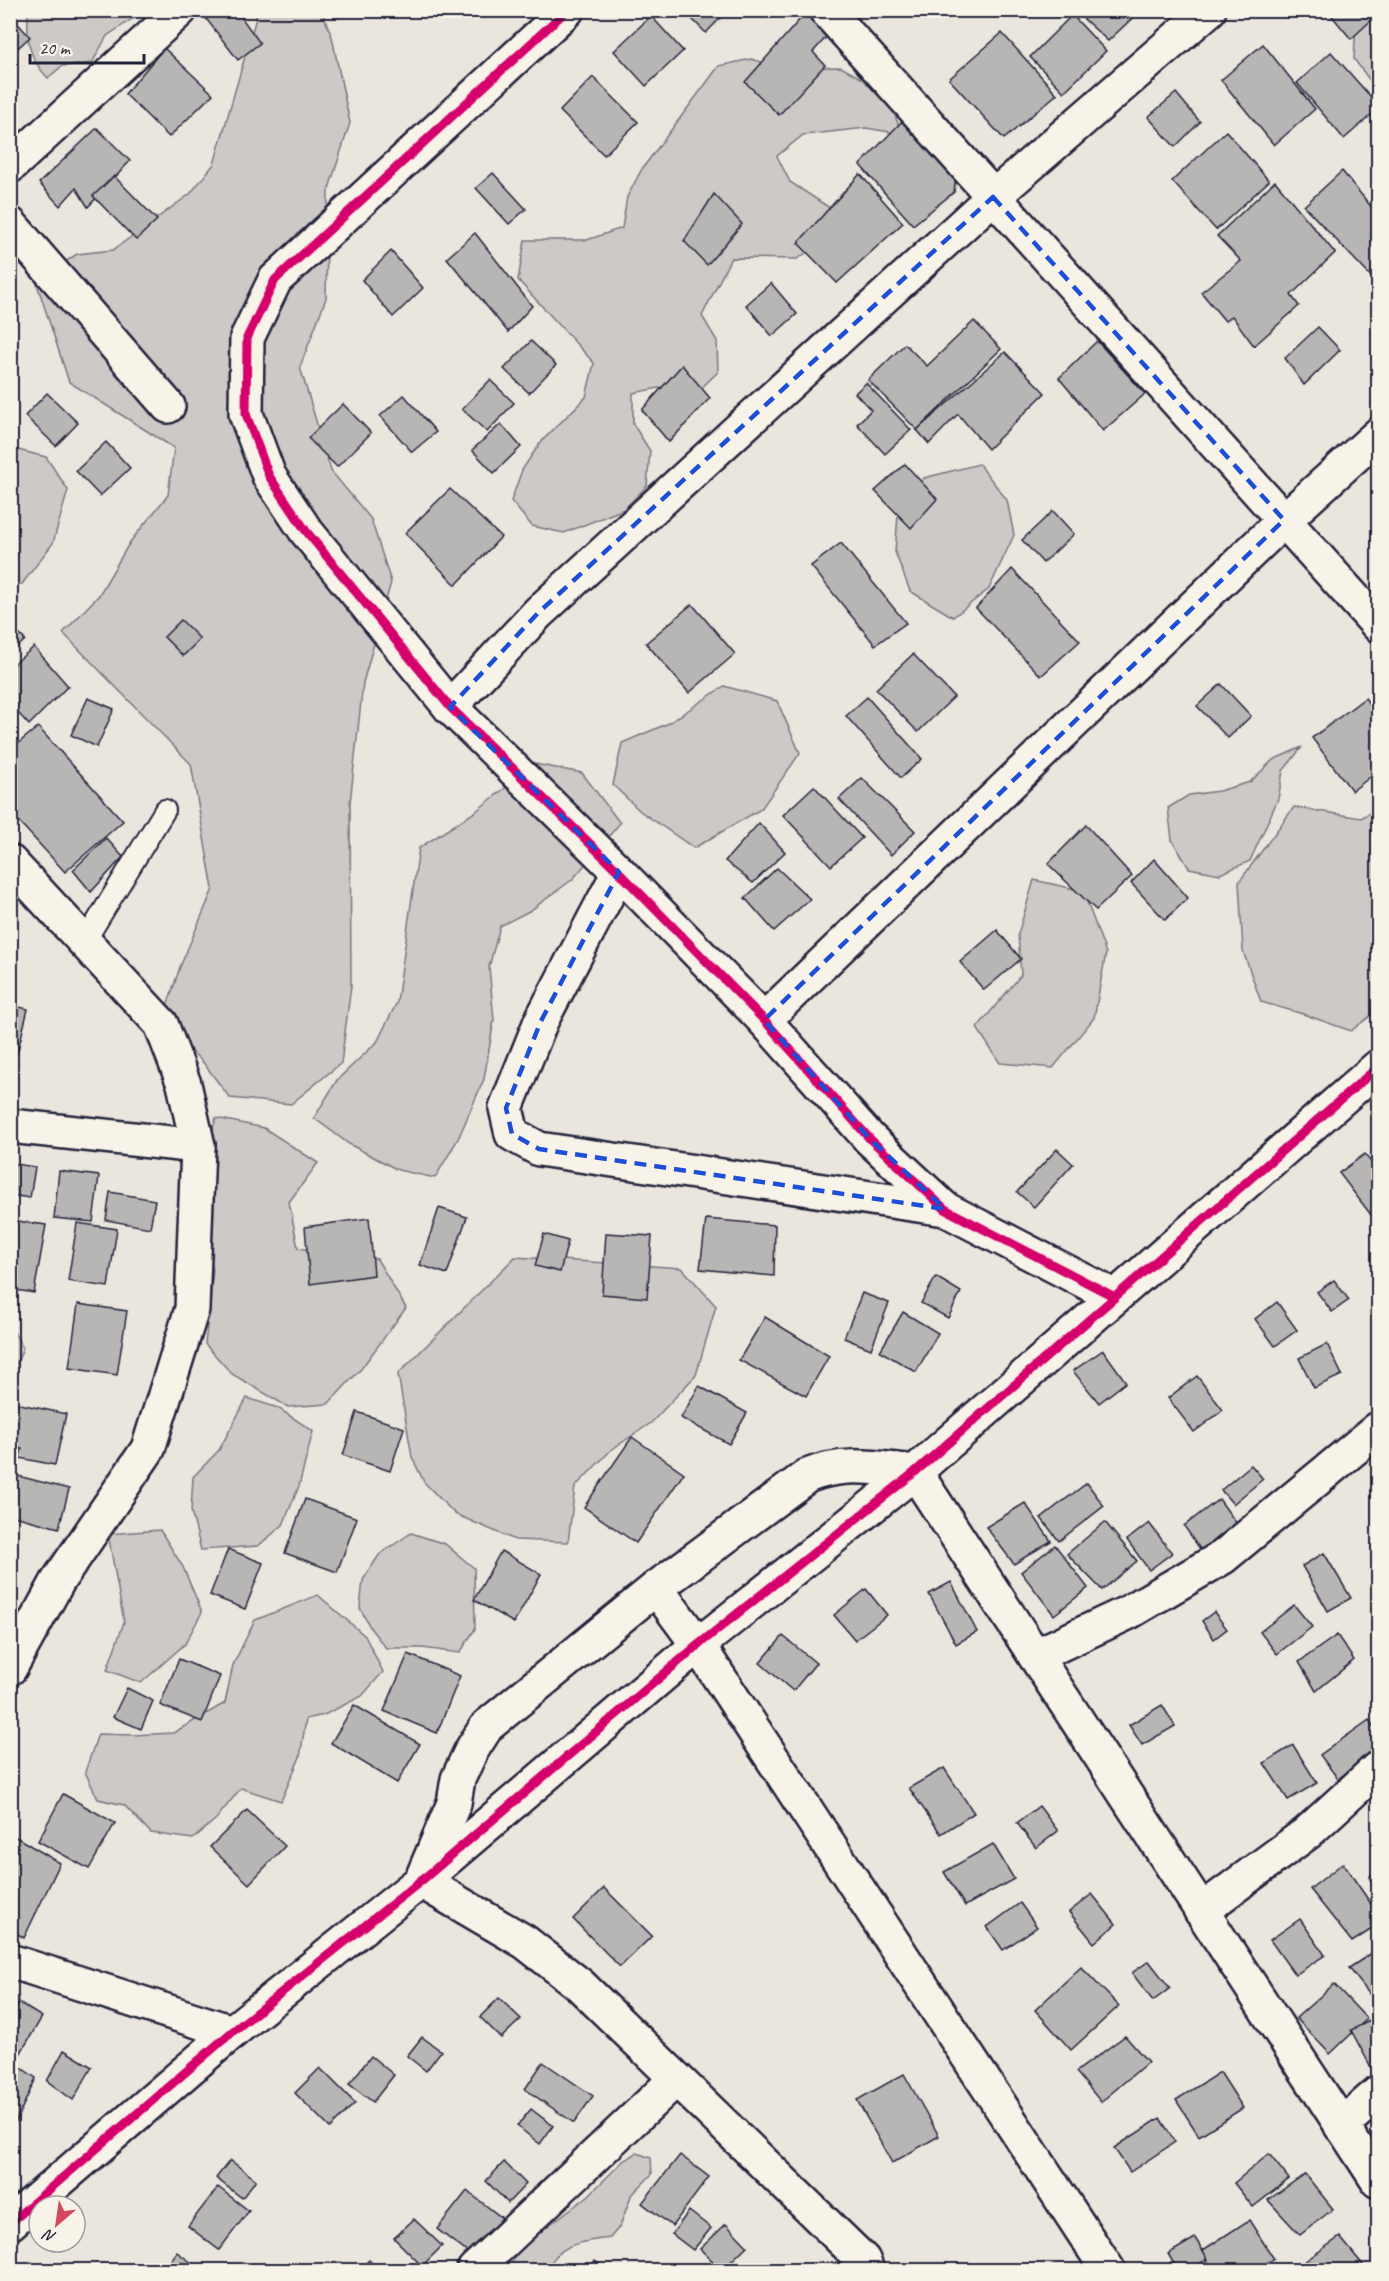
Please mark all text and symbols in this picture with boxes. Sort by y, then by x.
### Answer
scale bar [30,27,144,65]
text: 20 m [39,37,72,59]
north arrow [27,2194,87,2254]
text: N [38,2224,59,2247]

